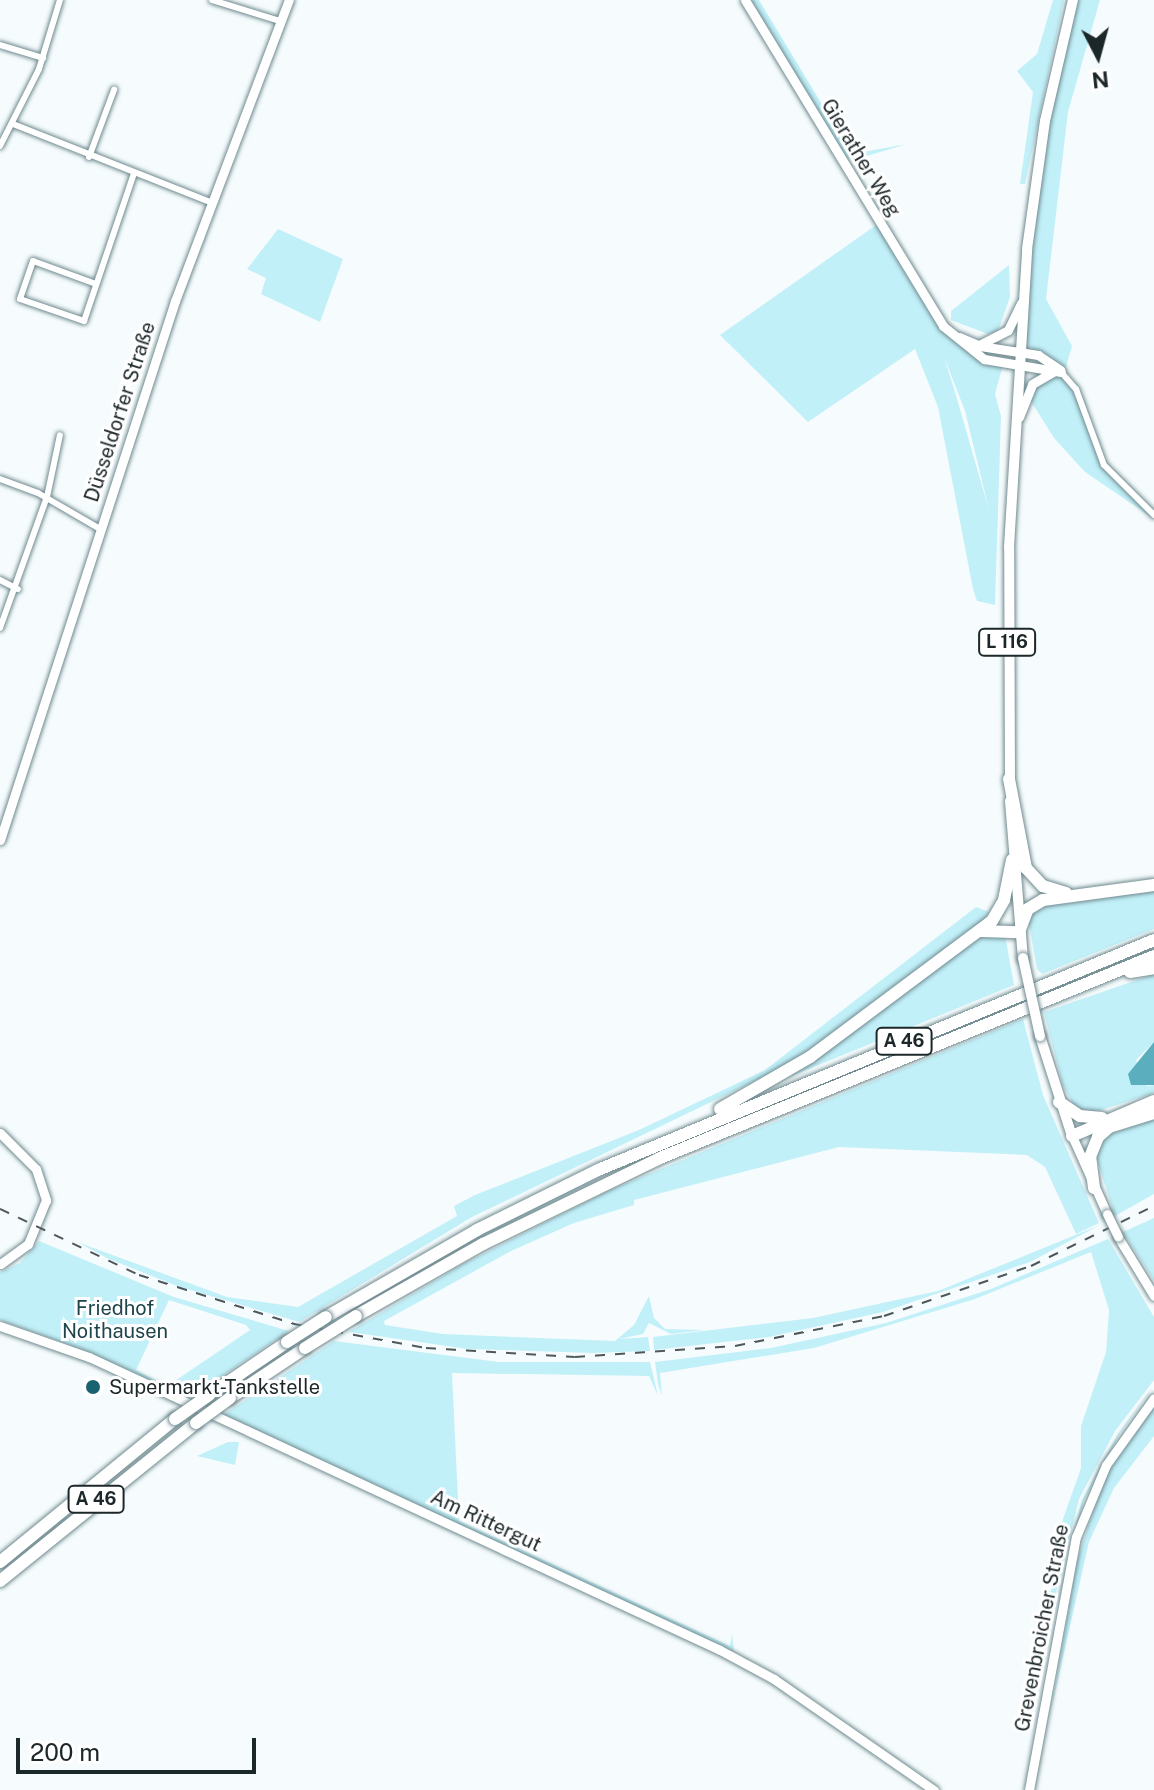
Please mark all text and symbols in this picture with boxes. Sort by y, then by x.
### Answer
north arrow [1058,16,1138,96]
text: N [1091,66,1110,94]
street label: Gierather Weg [816,94,906,222]
street label: Düsseldorfer Straße [80,319,160,505]
road number: L 116 [977,628,1037,656]
road number: A 46 [874,1027,934,1055]
park label: Friedhof Noithausen [62,1296,168,1343]
place label: Supermarkt-Tankstelle [109,1375,320,1399]
marker: Supermarkt-Tankstelle [84,1378,102,1396]
road number: A 46 [66,1485,126,1513]
street label: Am Rittergut [427,1485,545,1557]
street label: Grevenbroicher Straße [1010,1522,1074,1734]
scale bar [20,1722,260,1772]
text: 200 m [30,1738,100,1766]

